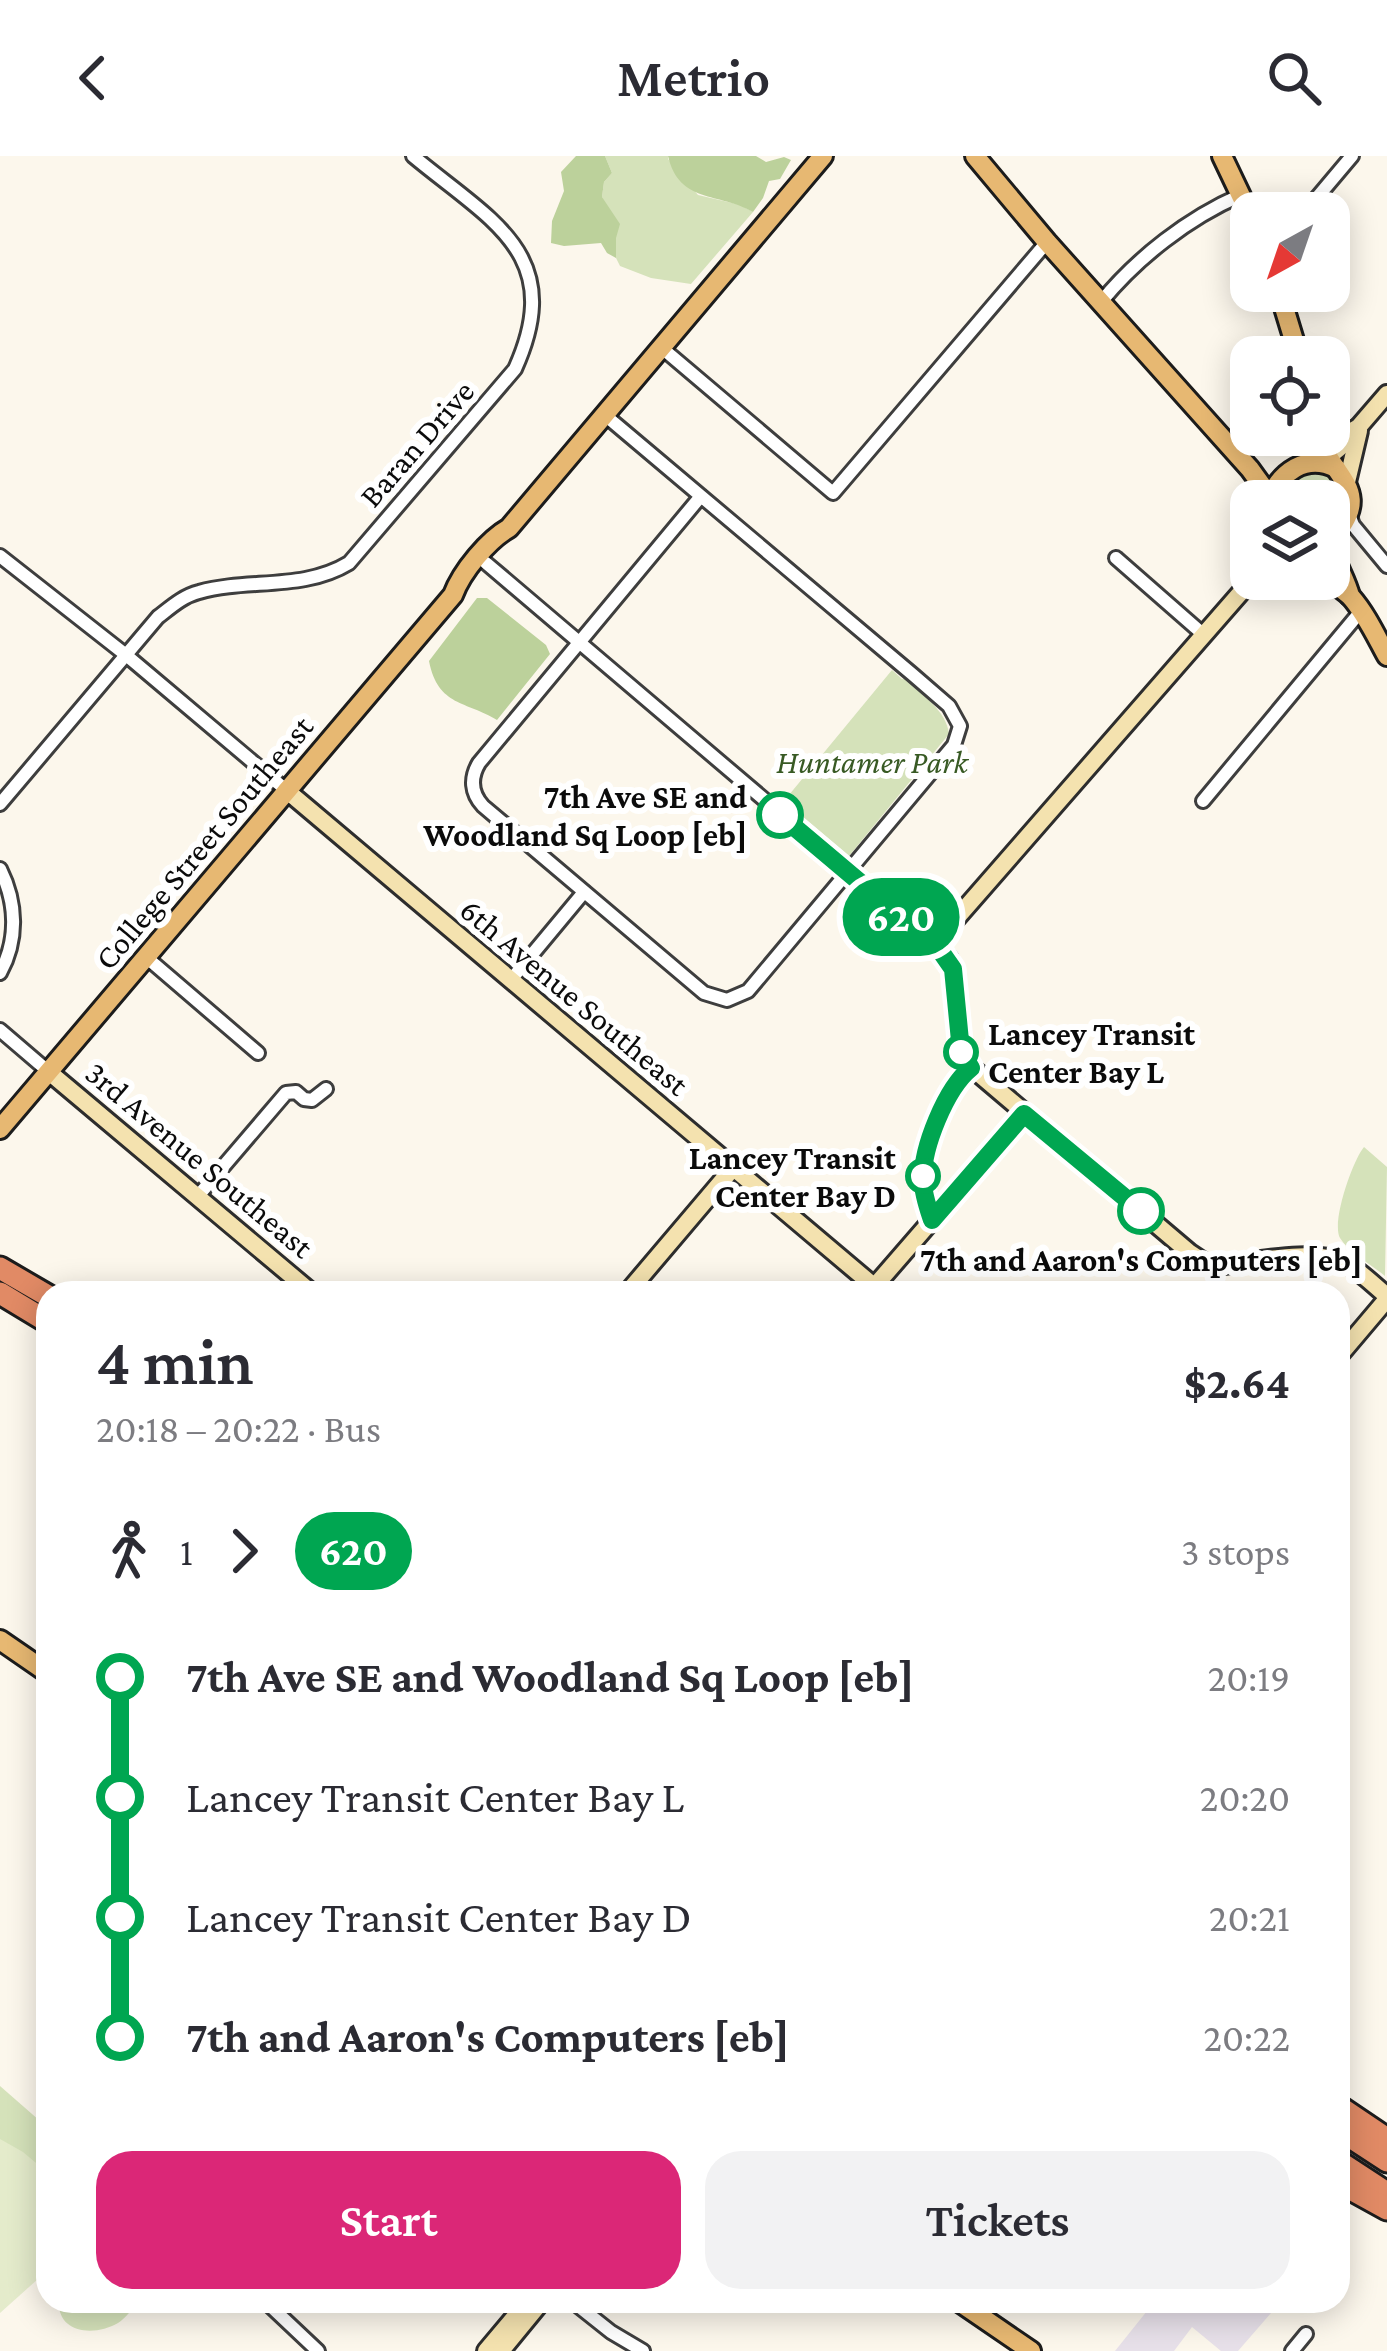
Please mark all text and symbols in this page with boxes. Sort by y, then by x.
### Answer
icon: back [60,45,126,111]
icon: search [1261,45,1327,111]
text: Metrio [617,48,770,108]
north arrow [1230,192,1350,312]
map controls [1230,192,1350,600]
button: locate [1230,336,1350,456]
street label: Baran Drive [351,373,481,514]
button: layers [1230,480,1350,600]
street label: College Street Southeast [87,707,321,976]
park label: Huntamer Park [776,743,969,780]
place label: 7th Ave SE and Woodland Sq Loop [eb] [422,778,747,853]
marker: 7th Ave SE and Woodland Sq Loop [eb] [758,793,802,837]
line badge: 620 [832,878,970,956]
street label: 6th Avenue Southeast [453,890,697,1103]
text: 620 [867,893,935,940]
place label: Lancey Transit Center Bay L [988,1015,1196,1090]
marker: Lancey Transit Center Bay L [945,1036,977,1068]
street label: 3rd Avenue Southeast [79,1054,322,1266]
place label: Lancey Transit Center Bay D [689,1139,897,1214]
marker: Lancey Transit Center Bay D [907,1160,939,1192]
marker: 7th and Aaron's Computers [eb] [1119,1189,1163,1233]
place label: 7th and Aaron's Computers [eb] [920,1241,1362,1278]
text: 4 min [96,1325,254,1398]
text: $2.64 [1184,1358,1290,1408]
text: 20:18 – 20:22 · Bus [96,1407,381,1450]
icon: walk [96,1518,162,1584]
icon: forward [211,1518,277,1584]
text: 620 [319,1527,388,1574]
text: 1 [180,1530,193,1573]
text: 3 stops [1181,1530,1290,1573]
text: 7th Ave SE and Woodland Sq Loop [eb] [186,1652,914,1702]
text: 20:19 [1208,1656,1290,1699]
text: Lancey Transit Center Bay L [186,1772,684,1822]
text: 20:20 [1200,1776,1290,1819]
text: Lancey Transit Center Bay D [186,1892,692,1942]
text: 20:21 [1209,1896,1290,1939]
text: 7th and Aaron's Computers [eb] [186,2012,789,2062]
text: 20:22 [1203,2016,1290,2059]
button: Start [96,2151,681,2289]
button: Tickets [705,2151,1290,2289]

